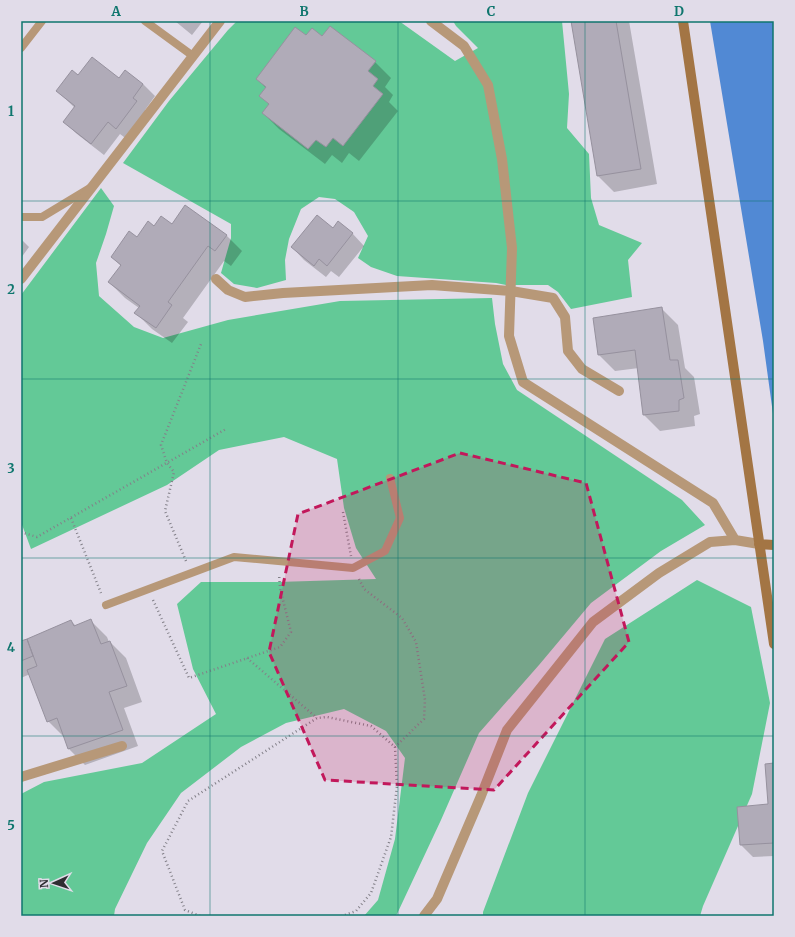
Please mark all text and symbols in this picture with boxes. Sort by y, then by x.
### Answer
text: A [110,3,121,20]
text: B [299,3,309,20]
text: C [487,3,496,20]
text: D [674,3,684,20]
text: 1 [8,103,14,120]
text: 2 [7,281,15,298]
text: 3 [7,460,15,477]
text: 4 [7,639,16,656]
text: 5 [7,817,15,834]
north arrow [34,863,74,903]
text: N [37,879,51,888]

